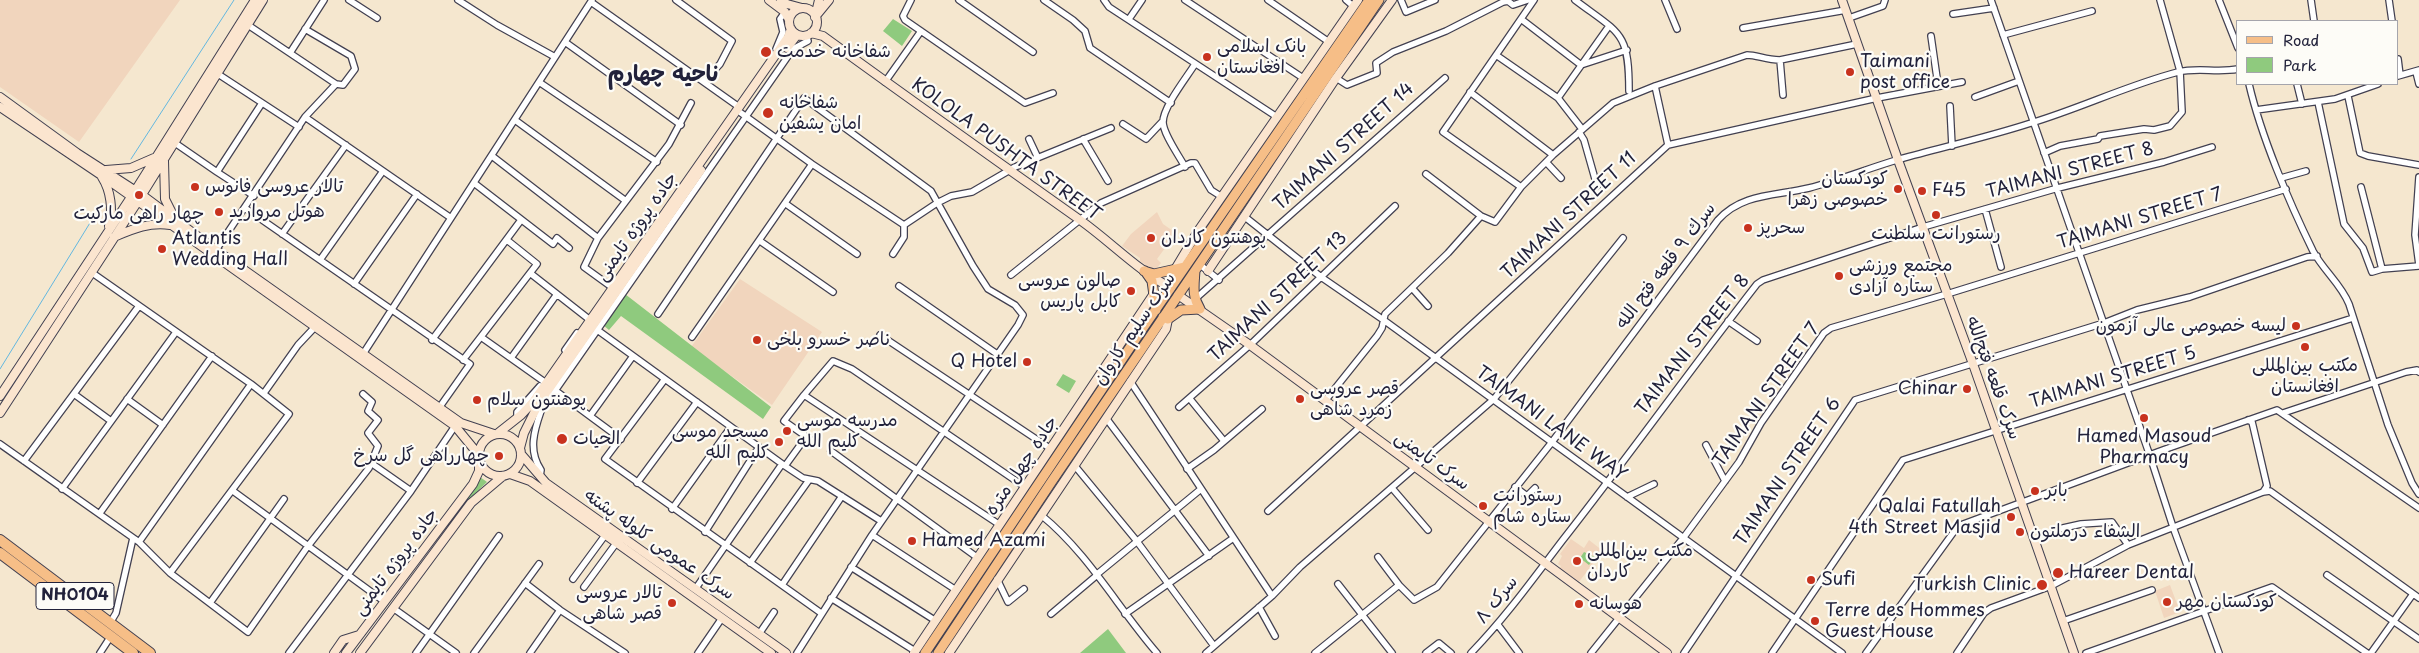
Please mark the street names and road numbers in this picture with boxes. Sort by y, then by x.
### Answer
street label: KOLOLA PUSHTA STREET [907,74,1105,226]
street label: TAIMANI STREET 14 [1269,78,1419,216]
street label: TAIMANI STREET 8 [1984,138,2156,204]
street label: TAIMANI STREET 11 [1497,148,1641,284]
street label: جاده پروژه تایمنی [591,168,683,286]
street label: TAIMANI STREET 7 [2055,184,2225,254]
street label: سرك ٩ قلعه فتح الله [1611,199,1721,333]
street label: TAIMANI STREET 13 [1204,227,1352,367]
street label: سرک سلیم کاروان [1089,269,1181,389]
street label: TAIMANI STREET 8 [1631,270,1755,420]
street label: سرک قلعه فتح‌الله [1961,313,2025,443]
street label: TAIMANI STREET 7 [1709,319,1825,471]
street label: TAIMANI STREET 5 [2027,342,2199,414]
street label: TAIMANI LANE WAY [1471,362,1631,486]
street label: TAIMANI STREET 6 [1730,394,1846,550]
street label: جاده چهل متره [981,412,1063,520]
street label: سرک تایمنی [1390,427,1474,495]
street label: سرک عمومی کلوله پشته [580,485,738,605]
street label: جاده پروژه تایمنی [349,504,443,620]
street label: سرک ۸ [1471,572,1523,628]
road number: NH0104 [36,582,114,610]

